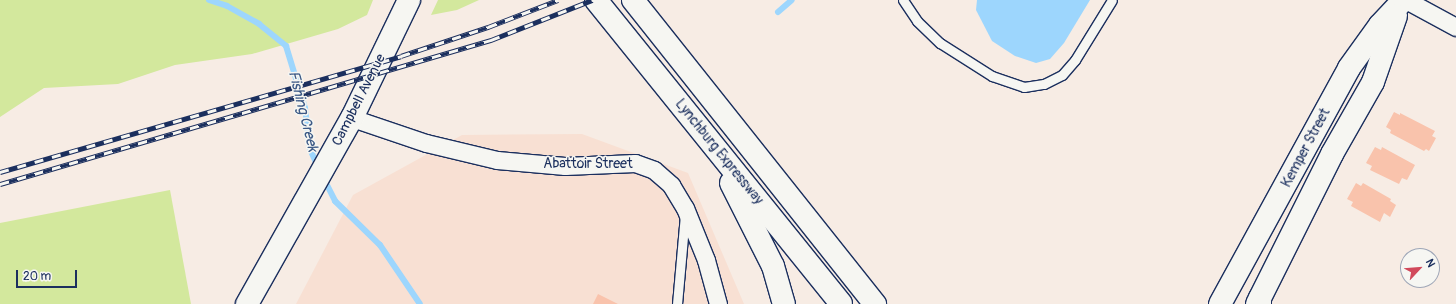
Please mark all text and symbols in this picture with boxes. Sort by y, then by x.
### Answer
street label: Campbell Avenue [329,51,389,149]
water label: Fishing Creek [284,69,322,153]
street label: Lynchburg Expressway [671,96,767,208]
street label: Kemper Street [1278,106,1334,190]
street label: Abattoir Street [543,156,633,172]
north arrow [1400,248,1440,288]
text: N [1423,257,1438,269]
scale bar [18,262,79,288]
text: 20 m [23,269,51,284]

